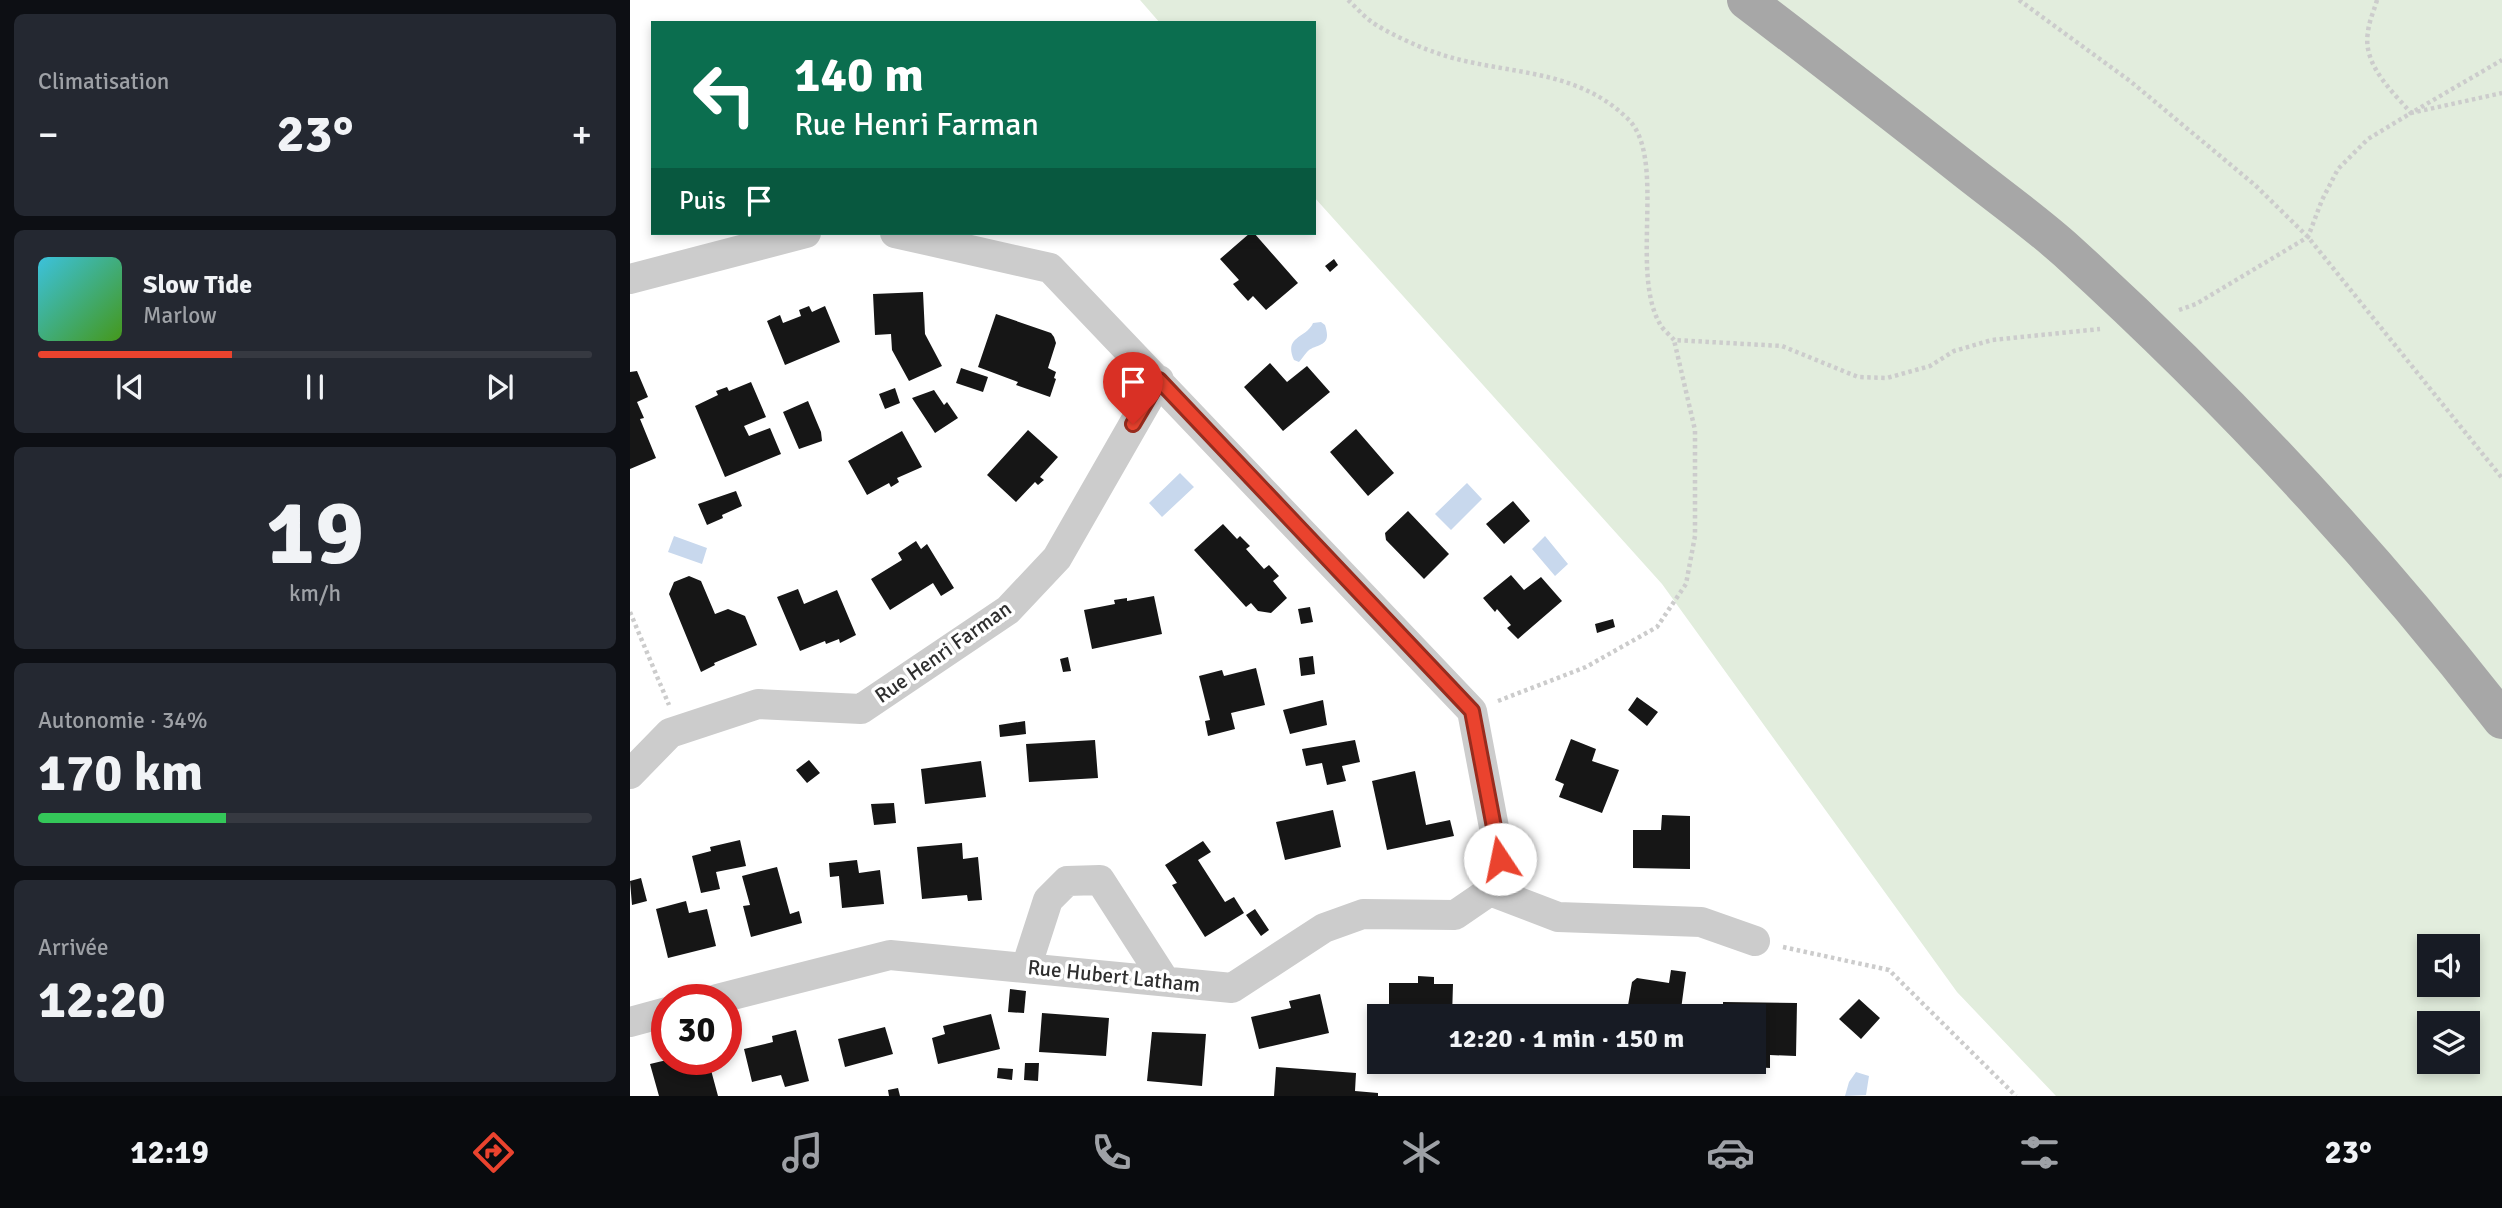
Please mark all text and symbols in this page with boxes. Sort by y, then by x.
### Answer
text: 140 m [794,45,924,105]
icon: left [679,49,770,140]
text: Climatisation [38,67,169,96]
text: 23° [277,102,353,166]
text: Rue Henri Farman [794,105,1039,144]
text: − [38,111,59,158]
text: + [571,111,592,158]
icon: arrive [740,182,778,220]
text: Puis [679,185,726,217]
text: Slow Tide [143,269,252,301]
text: Marlow [143,301,217,330]
pin [1103,352,1163,424]
icon: arrive [1114,363,1152,401]
icon: previous [111,368,149,406]
icon: pause [296,368,334,406]
icon: next [481,368,519,406]
text: 19 [266,477,364,590]
text: km/h [289,579,341,608]
street label: Rue Henri Farman [870,595,1016,709]
text: Autonomie · 34% [38,706,208,735]
text: 170 km [38,741,203,805]
position arrow [1463,822,1537,896]
text: Arrivée [38,933,109,962]
map controls [2417,934,2480,1074]
button: sound [2417,934,2480,997]
street label: Rue Hubert Latham [1026,954,1202,998]
text: 12:20 [38,968,166,1032]
speed limit sign: 30 [651,984,742,1075]
button: layers [2417,1011,2480,1074]
text: 12:20 · 1 min · 150 m [1449,1023,1684,1055]
icon: directions [469,1128,518,1177]
icon: music [778,1128,827,1177]
icon: phone [1087,1128,1136,1177]
icon: climate [1397,1128,1446,1177]
icon: car [1706,1128,1755,1177]
icon: filters [2015,1128,2064,1177]
text: 12:19 [130,1133,209,1172]
text: 23° [2324,1133,2372,1172]

